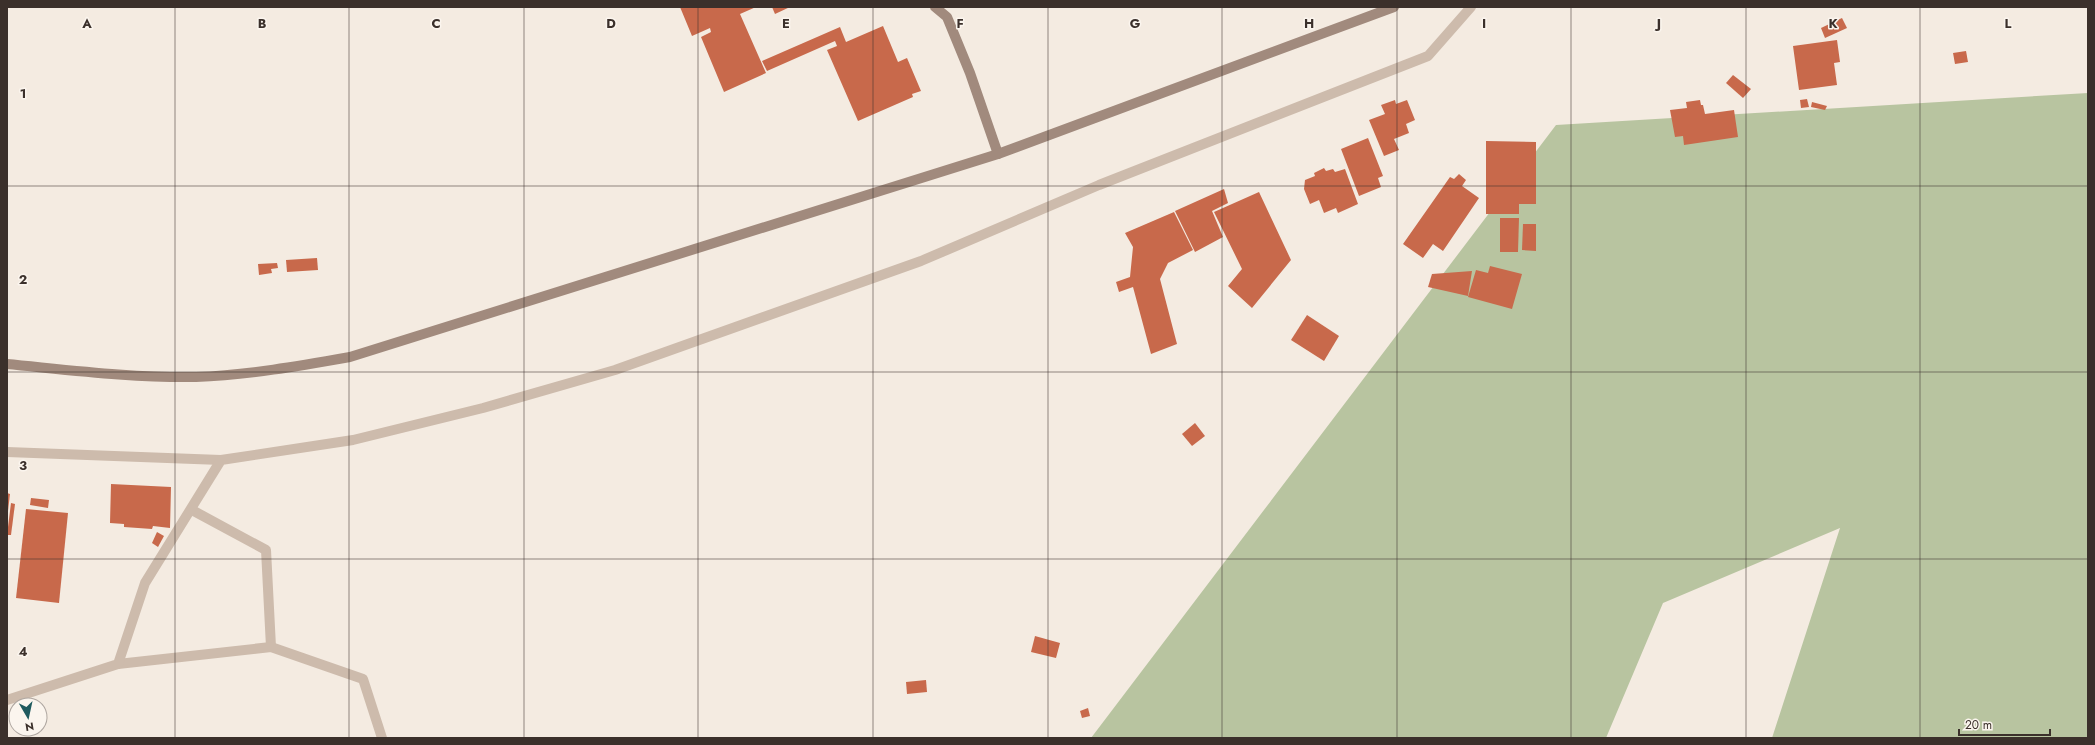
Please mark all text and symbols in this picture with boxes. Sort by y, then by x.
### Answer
text: A [81,14,92,33]
text: B [258,14,267,33]
text: C [431,14,441,33]
text: D [606,14,616,33]
text: E [782,14,790,33]
text: F [956,14,964,33]
text: G [1130,14,1141,33]
text: H [1304,14,1314,33]
text: I [1482,14,1486,33]
text: J [1654,14,1661,33]
text: K [1828,14,1838,33]
text: L [2005,14,2012,33]
text: 1 [20,84,26,103]
text: 2 [19,270,27,289]
text: 3 [19,456,27,475]
text: 4 [18,642,28,661]
north arrow [8,697,48,737]
scale bar [1959,711,2050,737]
text: 20 m [1965,716,1992,734]
text: N [24,718,35,735]

